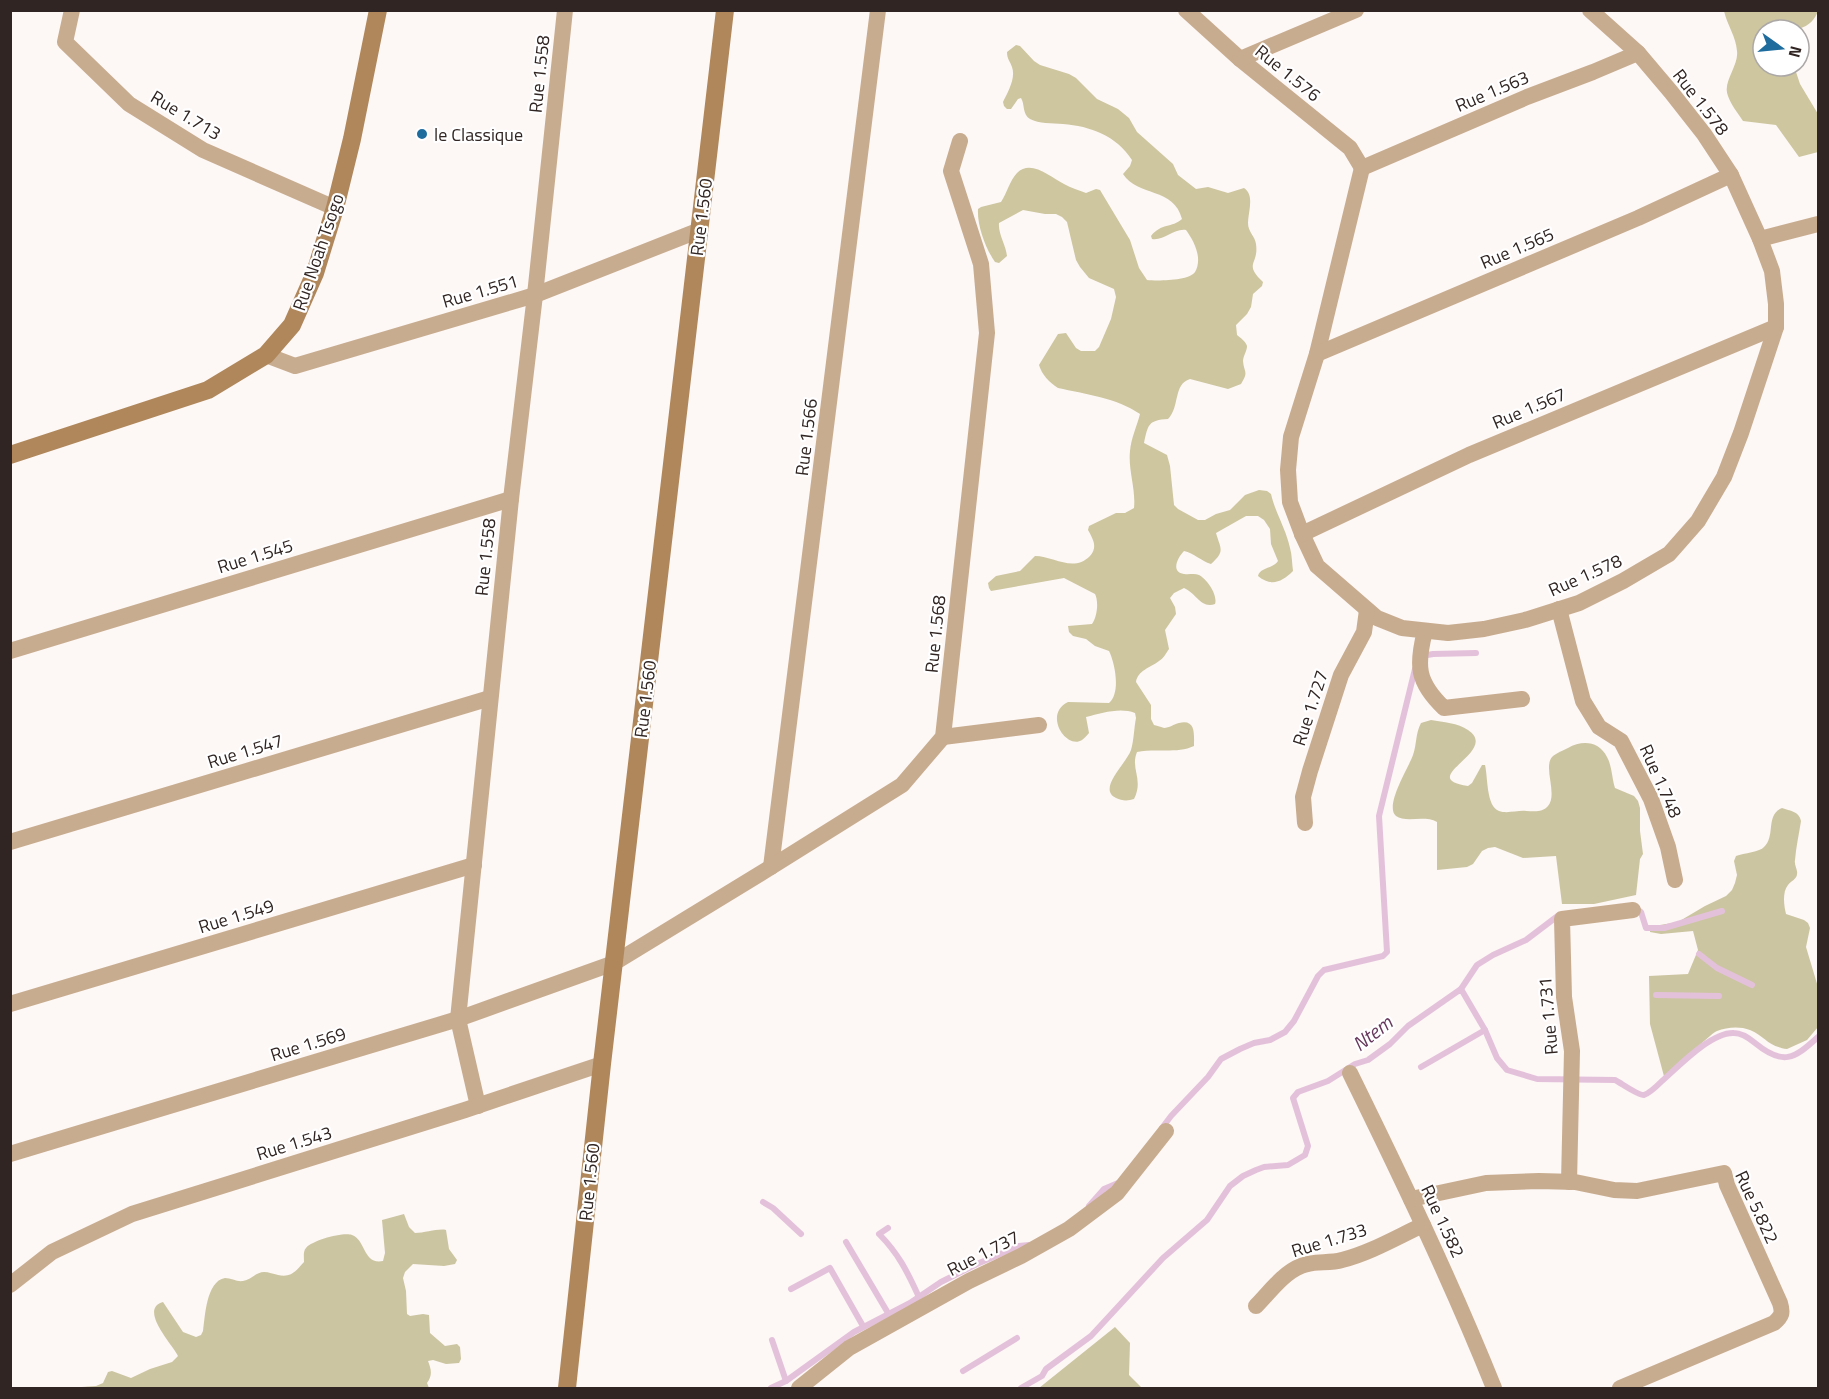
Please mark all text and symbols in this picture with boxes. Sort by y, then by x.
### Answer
north arrow [1751,18,1811,78]
street label: Rue 1.558 [522,34,556,114]
street label: Rue 1.576 [1249,38,1327,108]
text: N [1782,43,1809,60]
street label: Rue 1.563 [1451,63,1533,119]
street label: Rue 1.578 [1666,63,1736,141]
street label: Rue 1.713 [146,83,226,147]
place label: le Classique [434,121,523,148]
marker: le Classique [415,127,429,141]
street label: Rue 1.560 [683,177,719,257]
street label: Rue Noah Tsogo [285,190,351,314]
street label: Rue 1.565 [1476,220,1558,276]
street label: Rue 1.551 [439,267,521,315]
street label: Rue 1.567 [1488,380,1570,436]
street label: Rue 1.566 [788,397,824,477]
street label: Rue 1.558 [468,517,502,597]
street label: Rue 1.545 [214,532,296,580]
street label: Rue 1.578 [1544,547,1626,603]
street label: Rue 1.568 [918,594,952,674]
street label: Rue 1.560 [627,659,663,739]
street label: Rue 1.727 [1285,667,1335,749]
street label: Rue 1.547 [204,727,286,775]
street label: Rue 1.748 [1633,740,1689,822]
street label: Rue 1.549 [195,892,277,940]
street label: Rue 1.731 [1531,976,1565,1056]
water label: Ntem [1345,1007,1399,1059]
street label: Rue 1.569 [267,1020,349,1068]
street label: Rue 1.543 [253,1119,335,1167]
street label: Rue 1.560 [572,1142,606,1222]
street label: Rue 5.822 [1728,1166,1786,1248]
street label: Rue 1.582 [1414,1180,1472,1262]
street label: Rue 1.733 [1288,1216,1370,1264]
street label: Rue 1.737 [942,1223,1024,1283]

